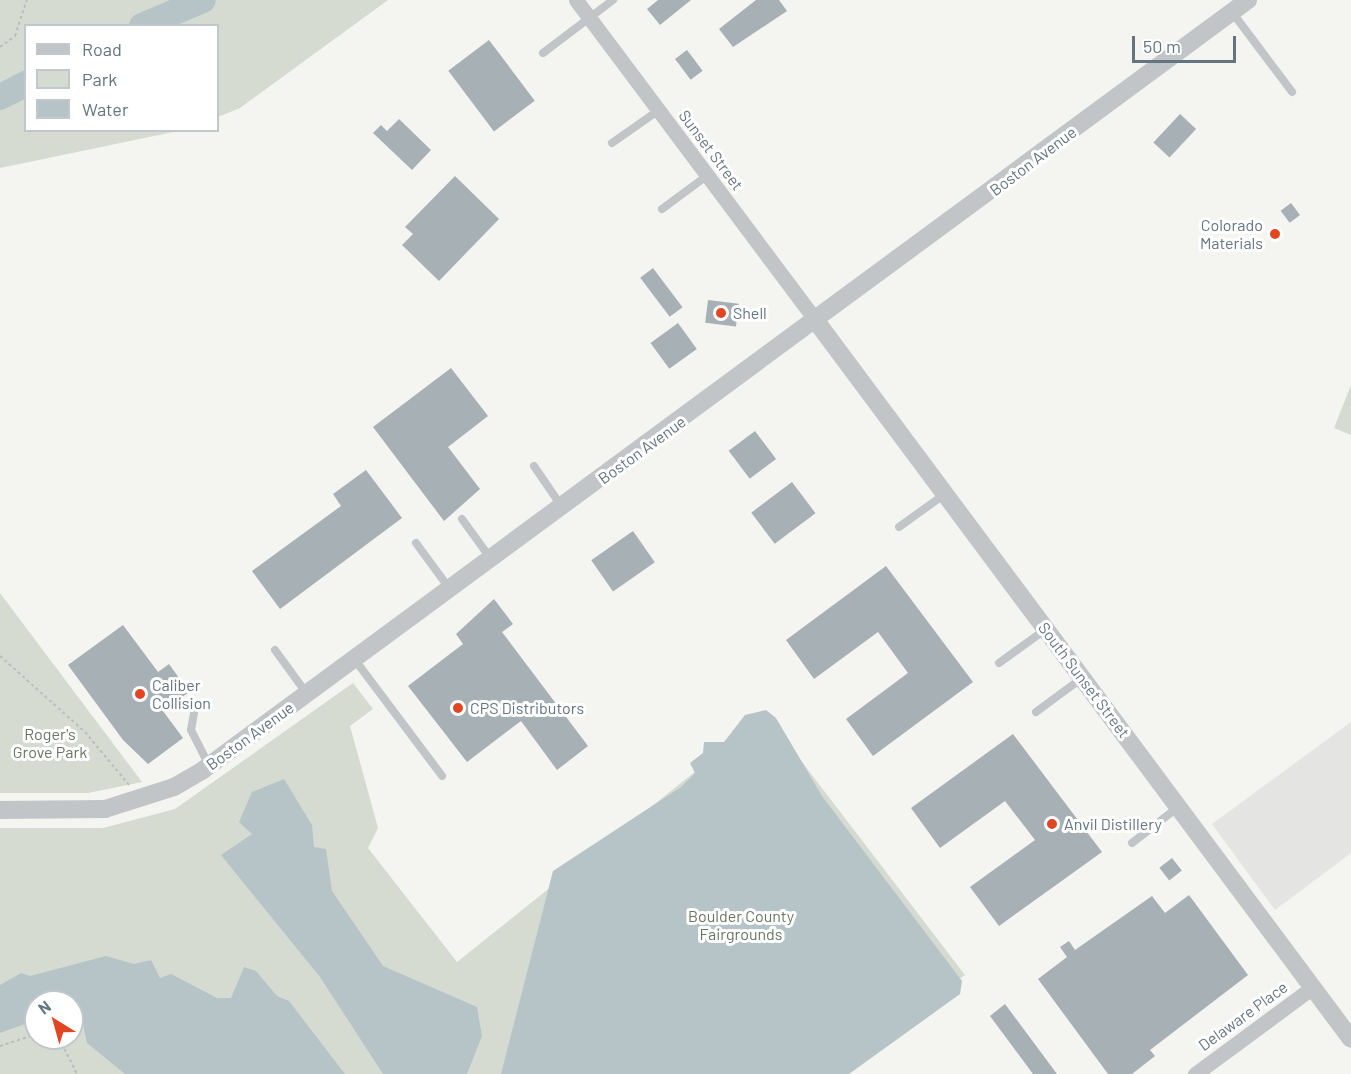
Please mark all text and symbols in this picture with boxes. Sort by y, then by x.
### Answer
legend [24,24,219,132]
scale bar [1135,24,1238,62]
text: 50 m [1143,35,1181,57]
text: Road [82,38,122,60]
text: Park [82,68,117,90]
text: Water [82,98,129,120]
street label: Sunset Street [675,106,747,194]
street label: Boston Avenue [986,122,1080,200]
place label: Colorado Materials [1200,215,1263,253]
marker: Colorado Materials [1268,227,1282,241]
place label: Shell [733,303,767,323]
marker: Shell [714,306,728,320]
street label: Boston Avenue [595,412,689,488]
street label: South Sunset Street [1034,618,1134,742]
place label: Caliber Collision [152,675,211,713]
marker: Caliber Collision [133,687,147,701]
street label: Boston Avenue [203,698,297,774]
place label: CPS Distributors [470,698,584,718]
marker: CPS Distributors [451,701,465,715]
park label: Roger's Grove Park [13,724,87,762]
place label: Anvil Distillery [1064,814,1162,834]
marker: Anvil Distillery [1045,817,1059,831]
park label: Boulder County Fairgrounds [688,906,794,944]
street label: Delaware Place [1195,977,1291,1055]
north arrow [24,990,84,1050]
text: N [34,996,54,1018]

